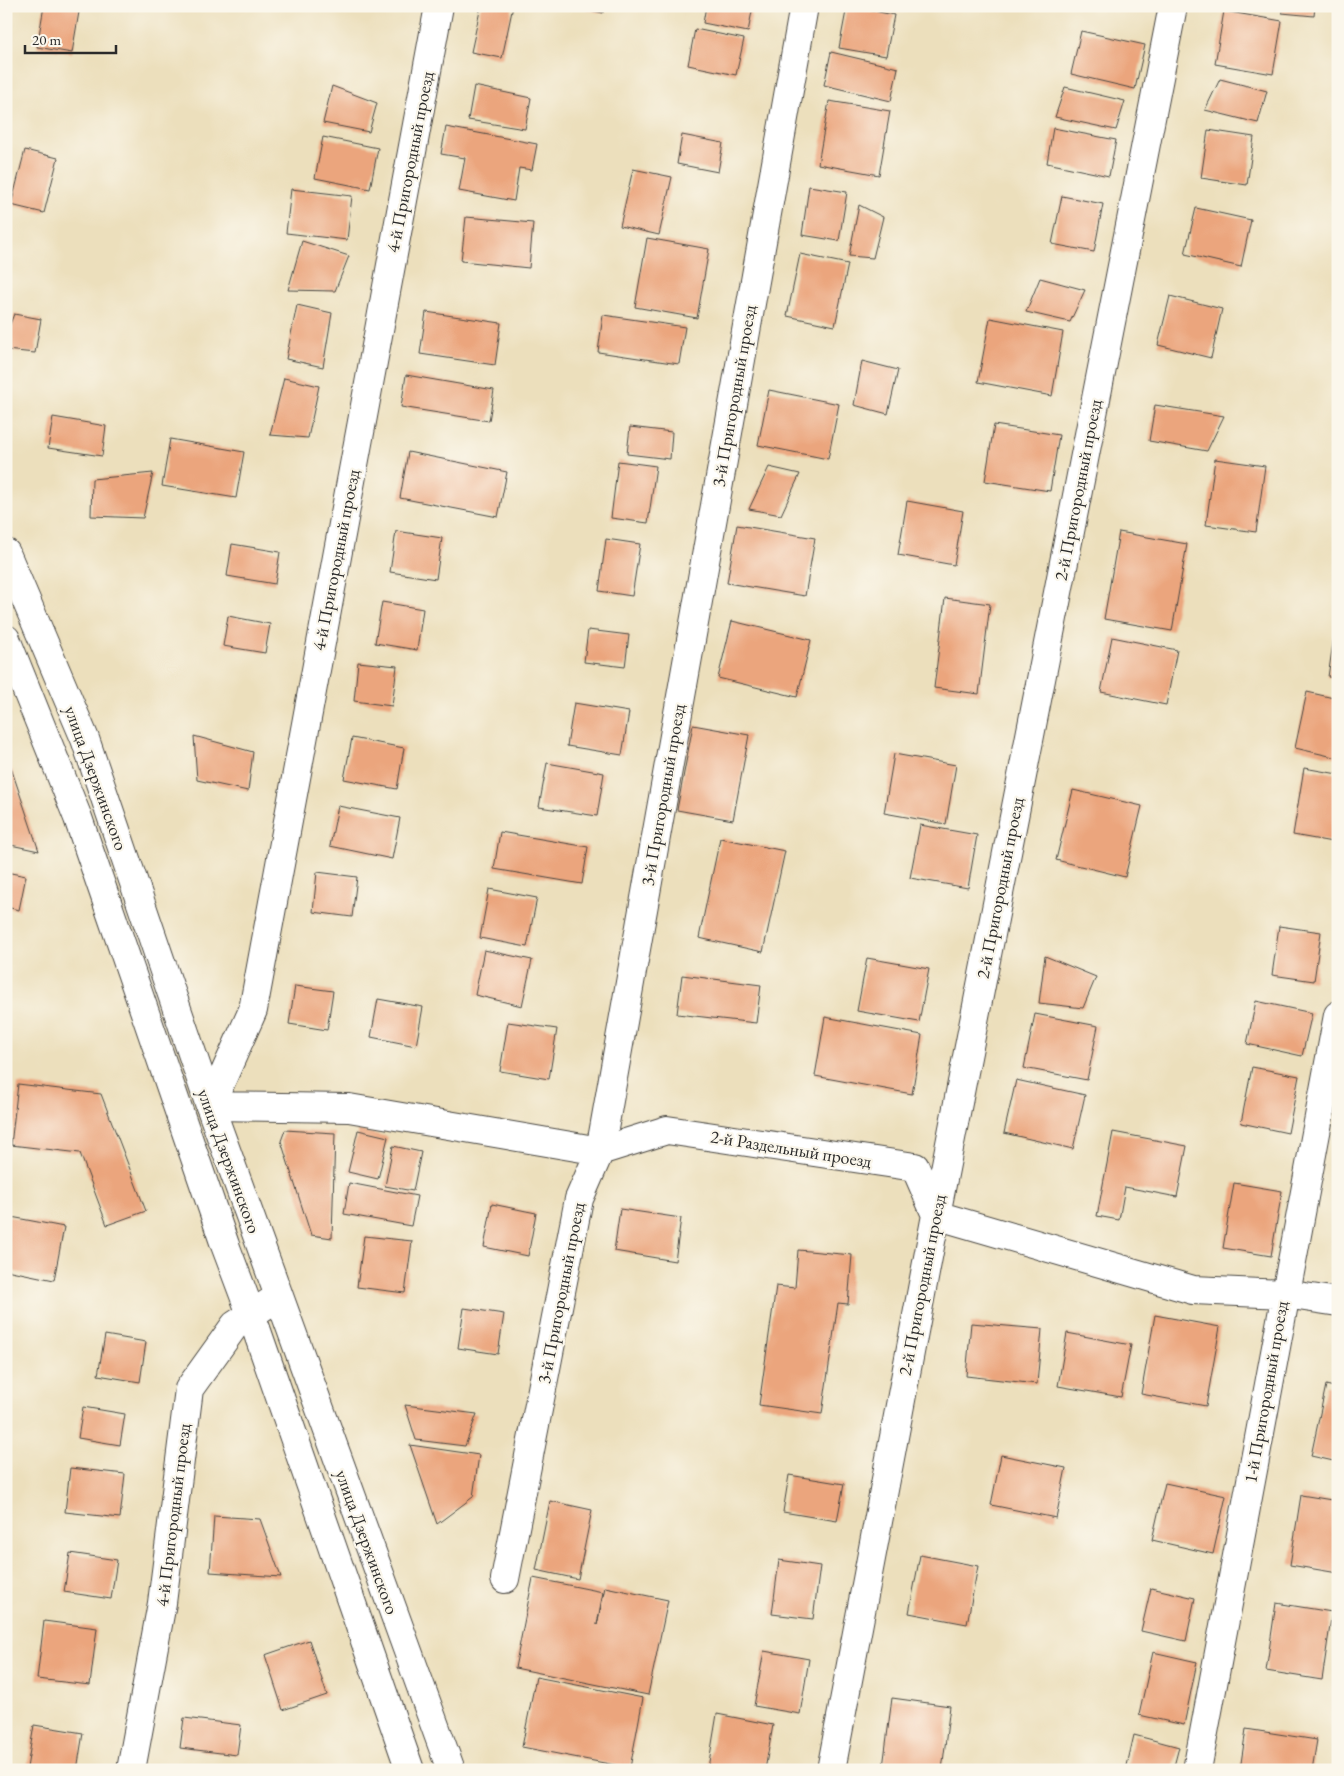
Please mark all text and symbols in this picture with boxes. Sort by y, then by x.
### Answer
scale bar [25,22,116,54]
text: 20 m [32,30,61,49]
street label: 4-й Пригородный проезд [381,69,438,255]
street label: 3-й Пригородный проезд [706,303,761,489]
street label: 2-й Пригородный проезд [1049,397,1106,583]
street label: 4-й Пригородный проезд [307,467,364,653]
street label: улица Дзержинского [60,702,133,853]
street label: 3-й Пригородный проезд [635,702,690,888]
street label: 2-й Пригородный проезд [971,795,1028,981]
street label: улица Дзержинского [193,1085,266,1236]
street label: 2-й Раздельный проезд [709,1124,873,1173]
street label: 2-й Пригородный проезд [893,1192,950,1378]
street label: 3-й Пригородный проезд [532,1200,589,1386]
street label: 1-й Пригородный проезд [1238,1299,1293,1485]
street label: 4-й Пригородный проезд [150,1422,195,1608]
street label: улица Дзержинского [331,1466,404,1617]

